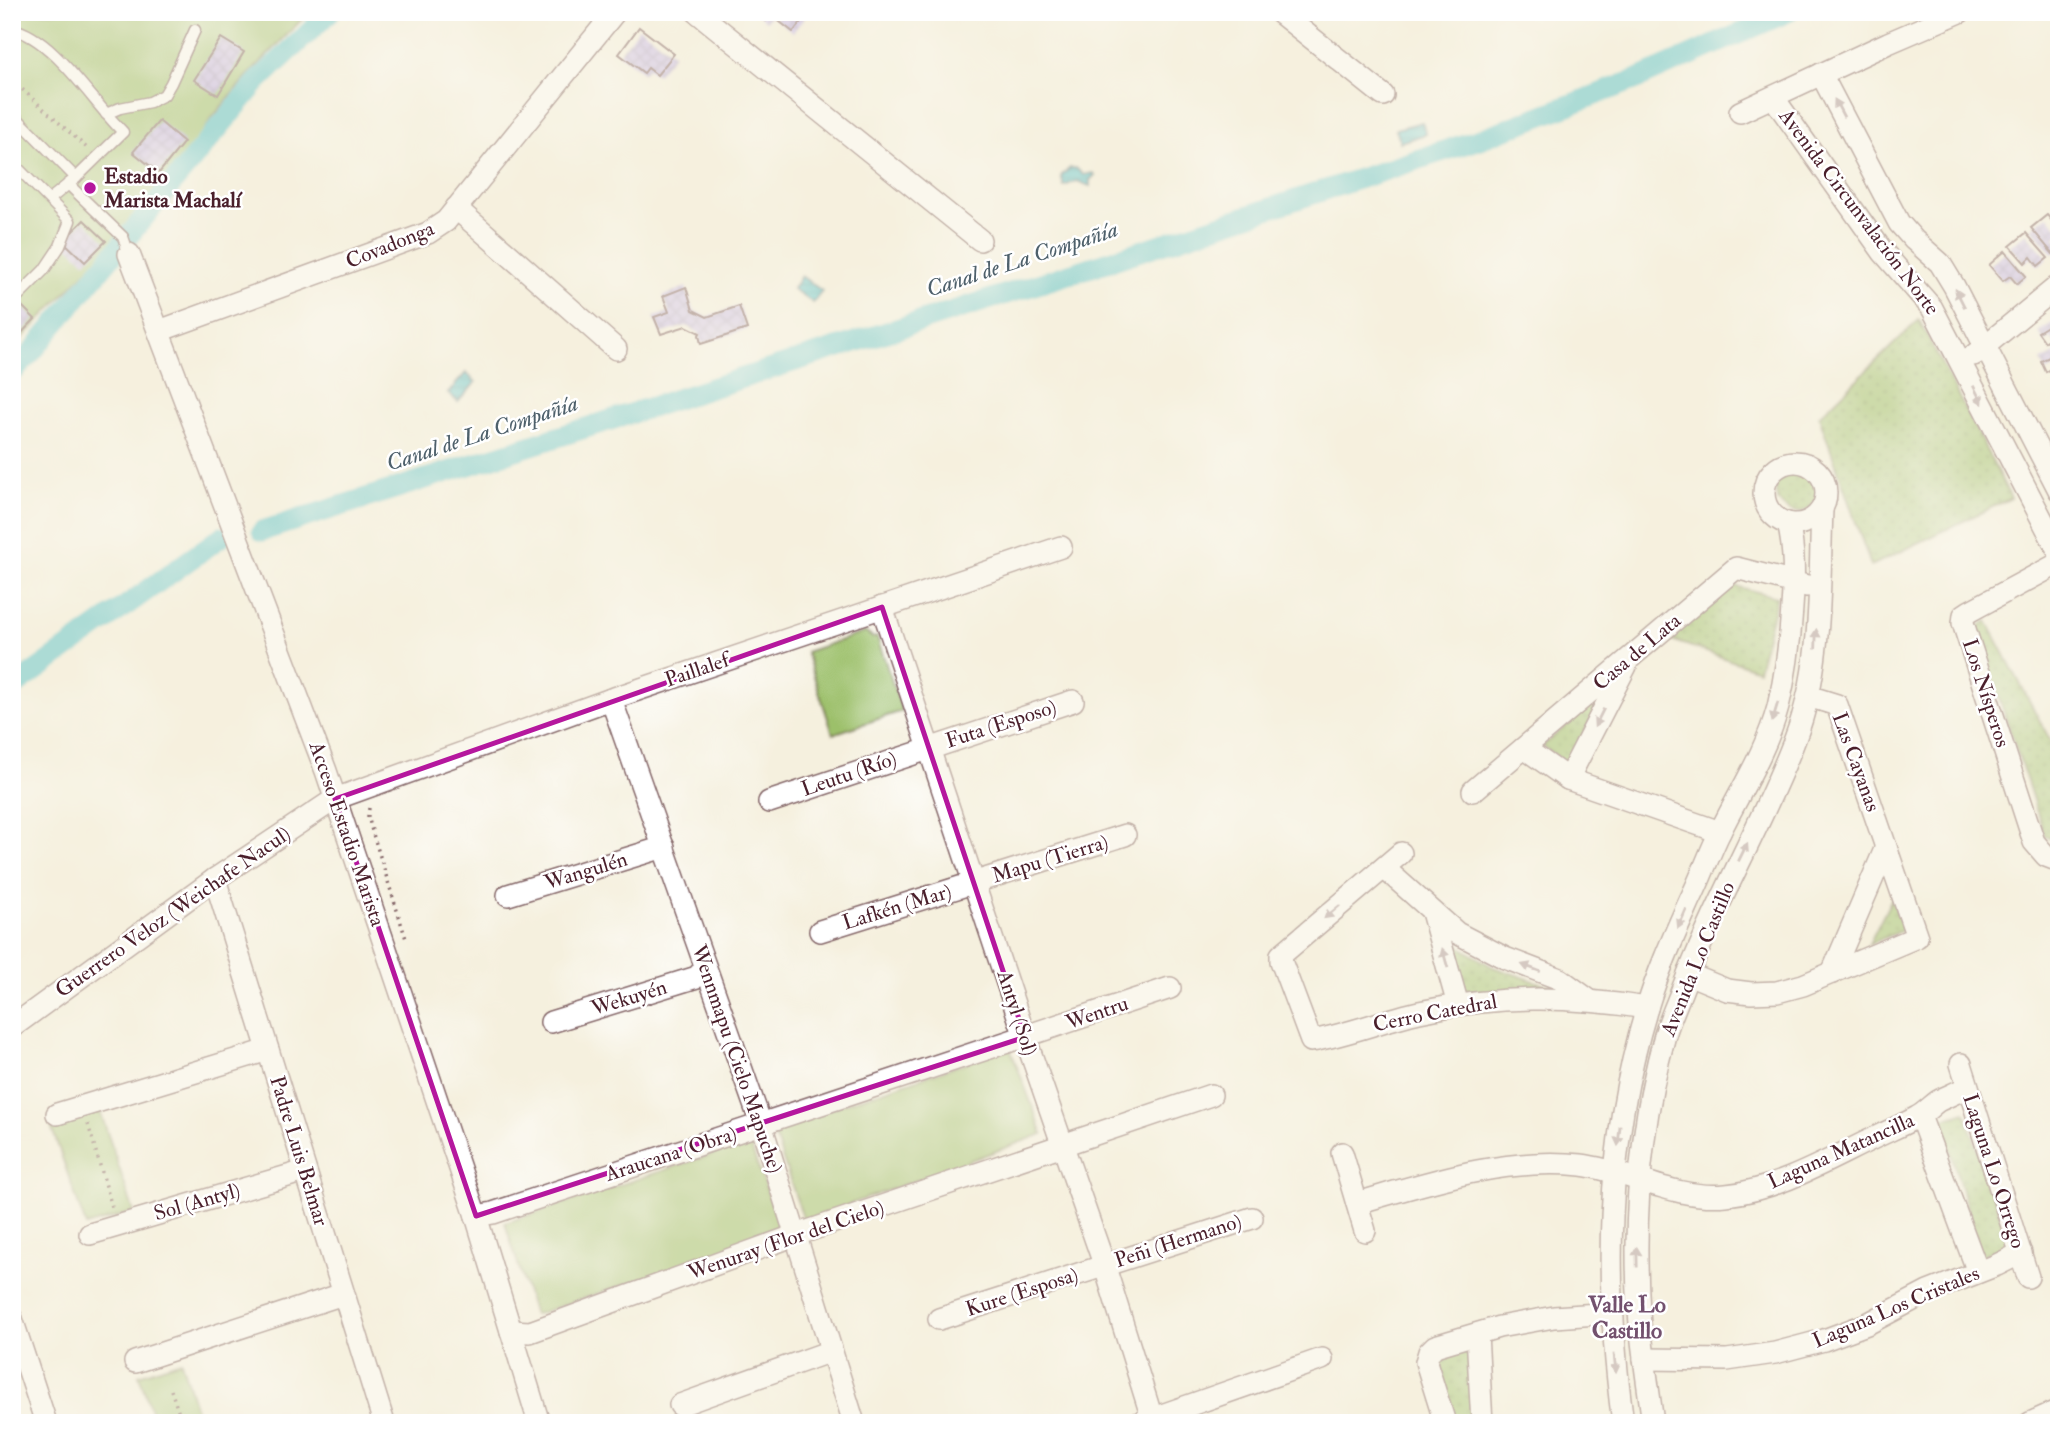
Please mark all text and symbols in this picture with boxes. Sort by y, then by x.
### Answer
one-way arrow [1833,98,1844,118]
street label: Avenida Circunvalación Norte [1772,103,1946,321]
place label: Estadio Marista Machalí [103,163,244,214]
marker: Estadio Marista Machalí [82,180,98,196]
water label: Canal de La Compañía [922,214,1122,304]
street label: Covadonga [342,215,439,275]
one-way arrow [1955,288,1966,308]
one-way arrow [1972,385,1984,405]
water label: Canal de La Compañía [382,388,582,478]
street label: Casa de Lata [1587,607,1687,697]
one-way arrow [1811,628,1822,650]
street label: Los Nísperos [1956,635,2016,751]
street label: Paillalef [661,645,736,694]
street label: Futa (Esposo) [942,693,1060,755]
one-way arrow [1770,701,1780,722]
one-way arrow [1594,708,1605,728]
street label: Las Cayanas [1826,709,1886,815]
street label: Acceso Estadio Marista [302,737,391,930]
street label: Leutu (Río) [798,745,900,803]
street label: Guerrero Veloz (Weichafe Nacul) [50,820,296,1004]
street label: Mapu (Tierra) [989,829,1111,889]
one-way arrow [1737,842,1748,862]
street label: Wangulén [540,846,631,897]
street label: Lafkén (Mar) [839,878,955,936]
street label: Avenida Lo Castillo [1654,878,1741,1041]
one-way arrow [1323,904,1340,919]
one-way arrow [1676,909,1688,929]
street label: Wennmapu (Cielo Mapuche) [685,940,789,1177]
one-way arrow [1439,947,1449,968]
one-way arrow [1521,962,1542,973]
street label: Antyl (Sol) [990,966,1043,1059]
street label: Wekuyén [587,974,670,1023]
street label: Cerro Catedral [1371,988,1500,1038]
street label: Wentru [1061,990,1132,1037]
street label: Padre Luis Belmar [263,1073,335,1230]
street label: Laguna Lo Orrego [1956,1090,2032,1252]
street label: Laguna Matancilla [1764,1106,1919,1195]
street label: Araucana (Obra) [601,1120,740,1188]
one-way arrow [1613,1125,1624,1147]
street label: Sol (Antyl) [151,1177,243,1227]
street label: Wenuray (Flor del Cielo) [683,1194,888,1287]
street label: Peñi (Hermano) [1111,1208,1245,1274]
one-way arrow [1632,1246,1643,1268]
street label: Laguna Los Cristales [1808,1260,1984,1354]
street label: Kure (Esposa) [962,1261,1082,1323]
district label: Valle Lo Castillo [1587,1290,1666,1345]
one-way arrow [1610,1352,1621,1374]

